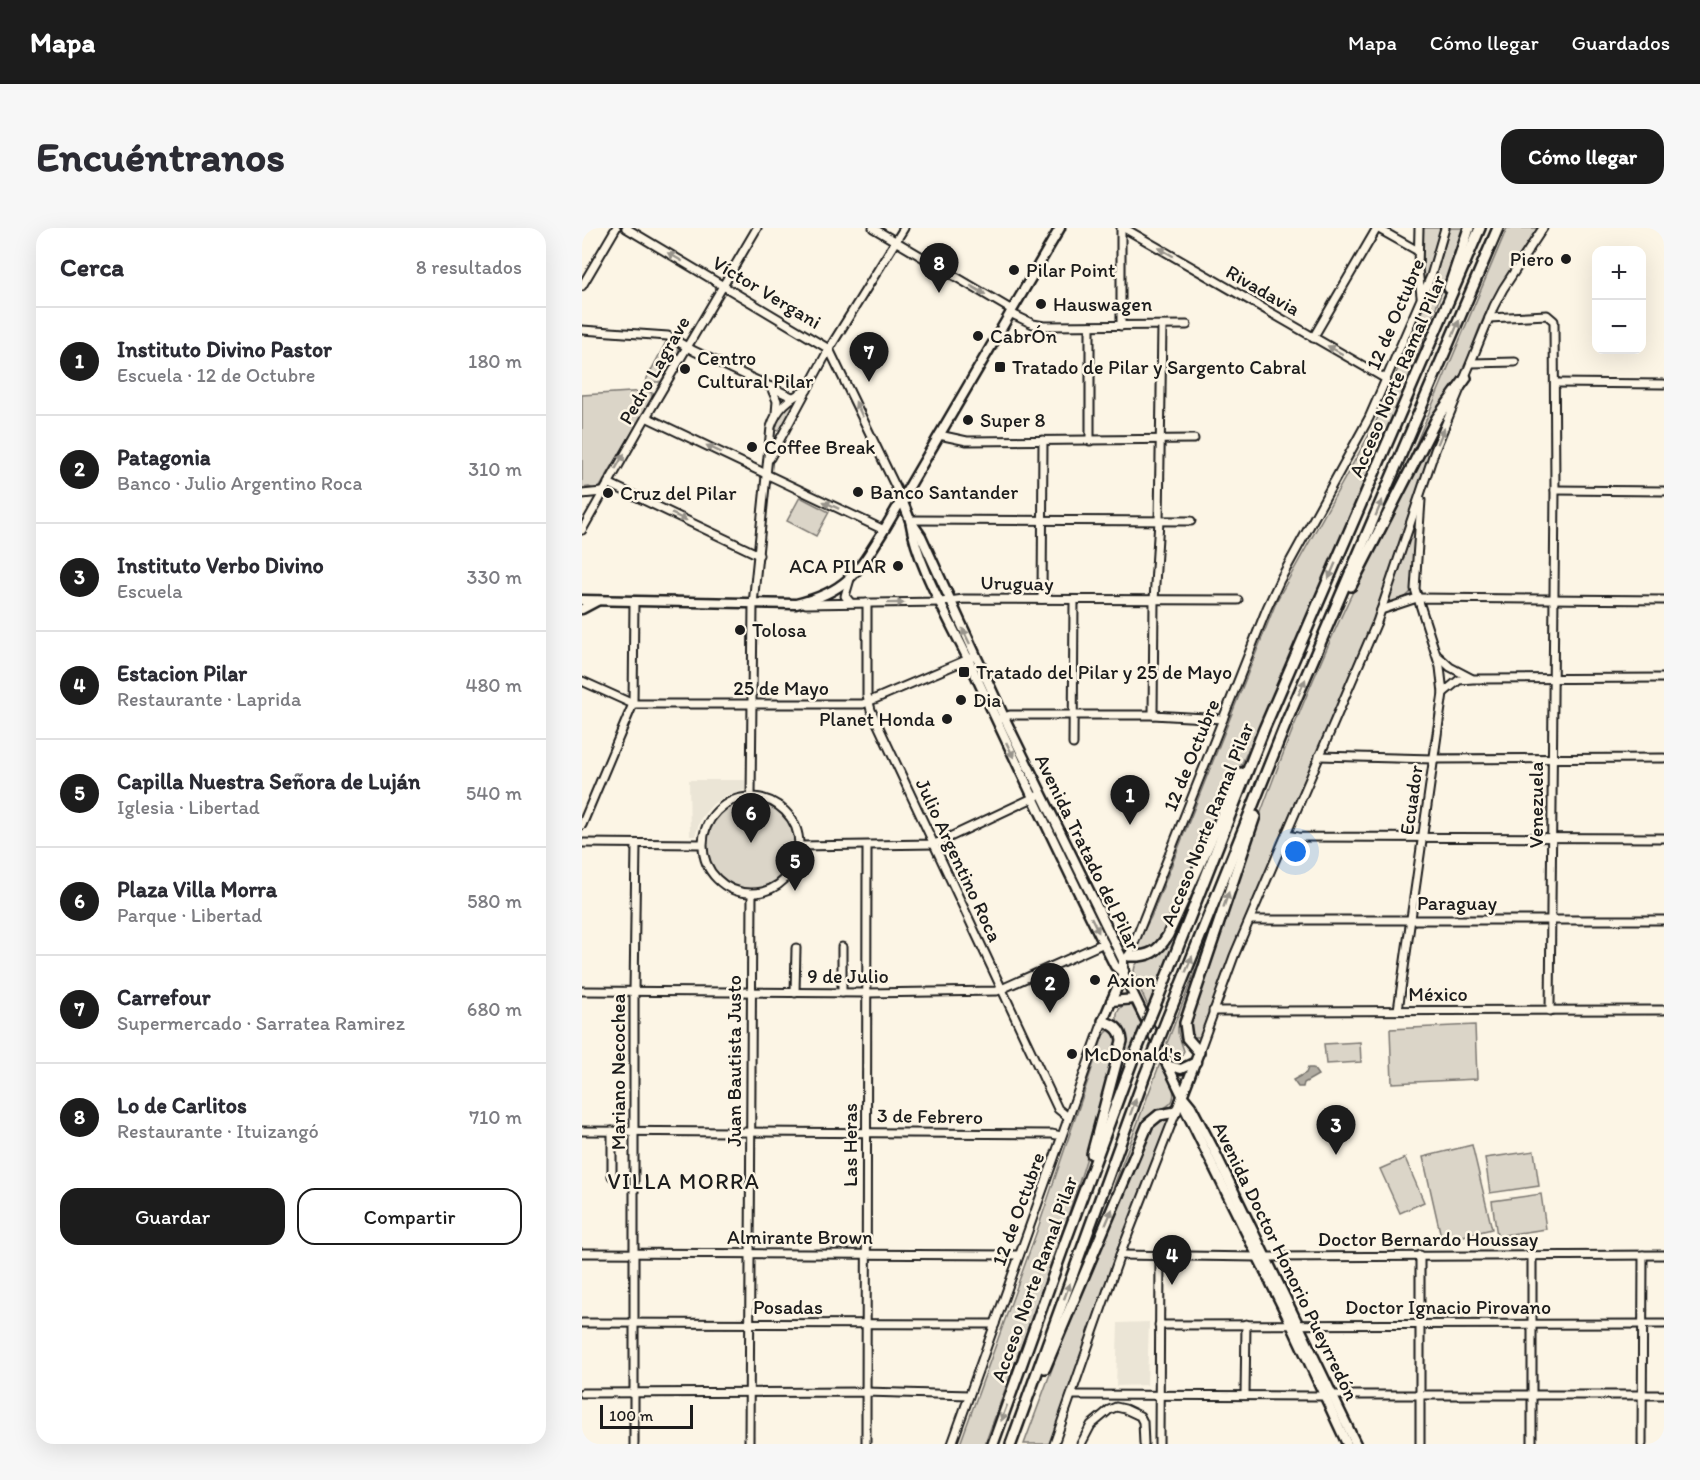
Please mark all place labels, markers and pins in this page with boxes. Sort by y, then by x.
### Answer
pin: 8 [920,244,958,293]
place label: Piero [1510,247,1554,271]
marker: Piero [1559,252,1573,266]
place label: Pilar Point [1026,258,1116,282]
marker: Pilar Point [1007,263,1021,277]
place label: Hauswagen [1053,292,1152,316]
marker: Hauswagen [1034,297,1048,311]
place label: CabrÓn [990,324,1057,348]
marker: CabrÓn [971,329,985,343]
pin: 7 [850,332,888,382]
place label: Centro Cultural Pilar [697,346,813,393]
place label: Tratado de Pilar y Sargento Cabral [1012,355,1307,379]
marker: Tratado de Pilar y Sargento Cabral [993,360,1007,374]
marker: Centro Cultural Pilar [678,362,692,376]
place label: Super 8 [980,408,1045,432]
marker: Super 8 [961,413,975,427]
place label: Coffee Break [764,435,875,459]
marker: Coffee Break [745,440,759,454]
place label: Banco Santander [870,480,1018,504]
place label: Cruz del Pilar [620,481,736,505]
marker: Banco Santander [851,485,865,499]
marker: Cruz del Pilar [601,486,615,500]
place label: ACA PILAR [789,554,886,578]
marker: ACA PILAR [891,559,905,573]
place label: Tolosa [752,618,807,642]
marker: Tolosa [733,623,747,637]
place label: Tratado del Pilar y 25 de Mayo [976,660,1232,684]
marker: Tratado del Pilar y 25 de Mayo [957,665,971,679]
place label: Dia [973,688,1001,712]
marker: Dia [954,693,968,707]
place label: Planet Honda [819,707,936,731]
marker: Planet Honda [940,712,954,726]
pin: 1 [1110,776,1150,825]
pin: 6 [732,794,770,843]
pin: 5 [776,842,814,891]
pin: 2 [1030,964,1070,1013]
place label: Axion [1107,968,1156,992]
marker: Axion [1088,973,1102,987]
place label: McDonald's [1084,1042,1182,1066]
marker: McDonald's [1065,1047,1079,1061]
pin: 3 [1316,1106,1356,1155]
pin: 4 [1152,1236,1192,1285]

